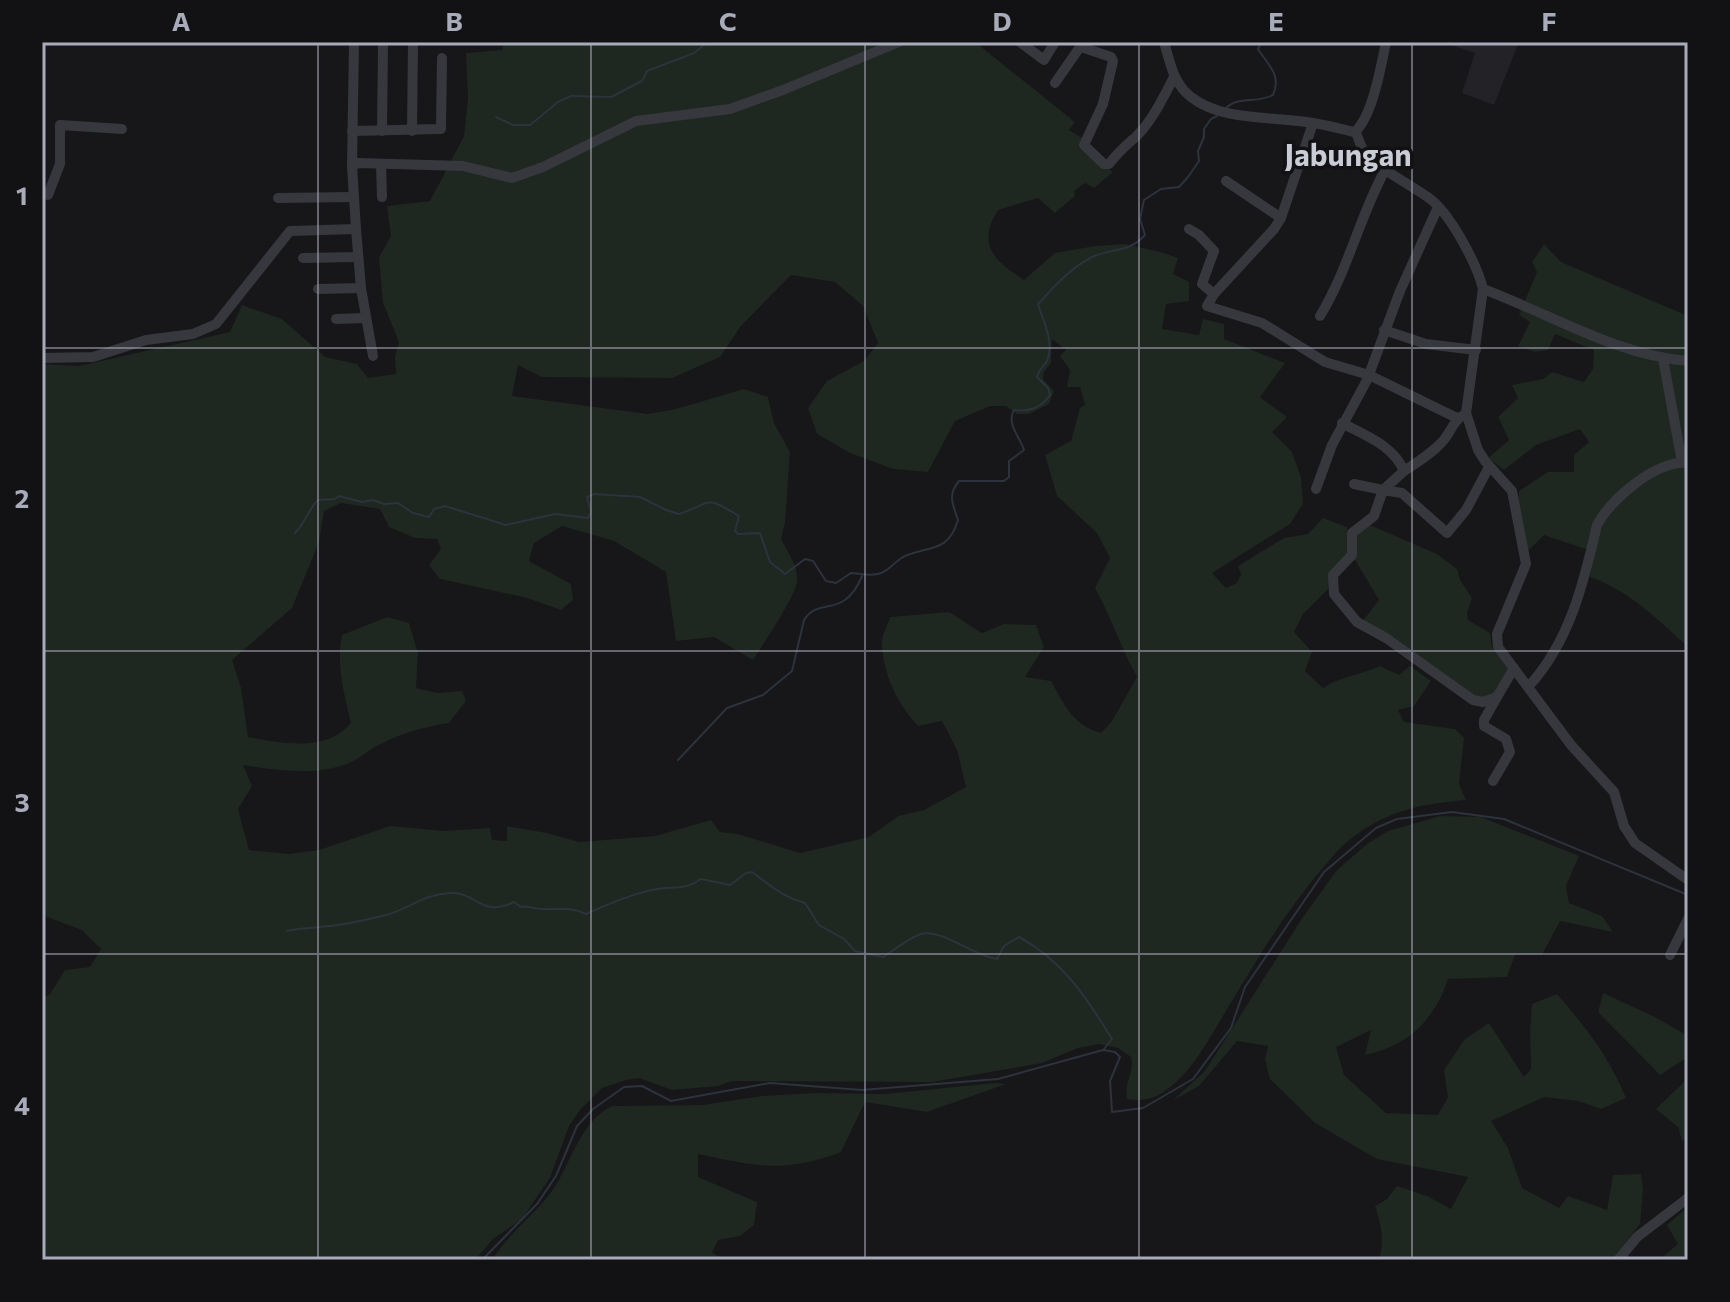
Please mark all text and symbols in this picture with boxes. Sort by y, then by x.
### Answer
text: A [172,5,191,36]
text: B [445,5,463,36]
text: C [719,5,737,36]
text: D [992,5,1012,36]
text: E [1268,5,1284,36]
text: F [1541,5,1557,36]
district label: Jabungan [1284,135,1412,172]
text: 1 [16,179,28,210]
text: 2 [15,482,29,513]
text: 3 [14,786,30,817]
text: 4 [14,1089,30,1120]

